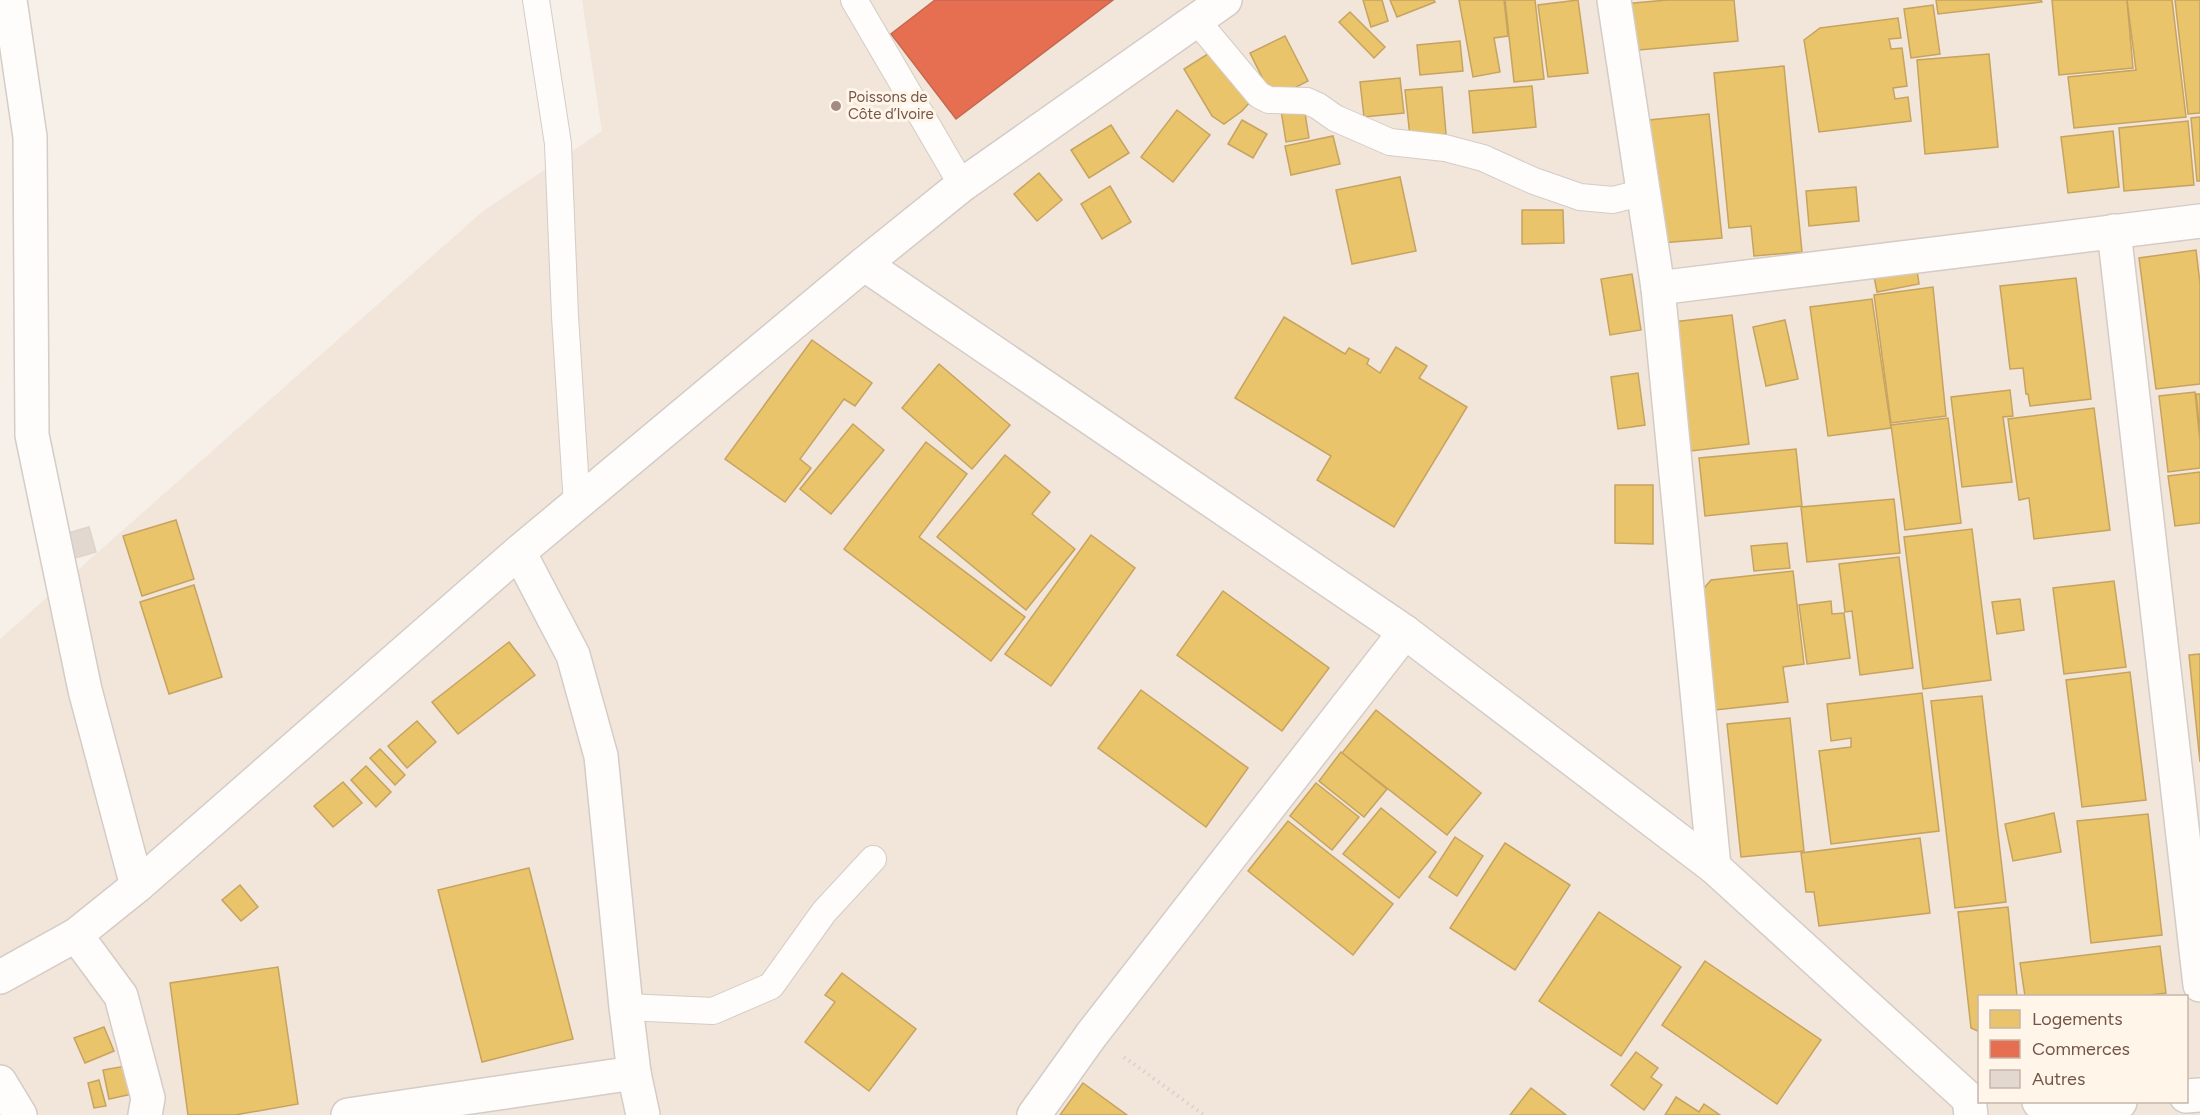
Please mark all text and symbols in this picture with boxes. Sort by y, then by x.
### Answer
place label: Poissons de Côte d’Ivoire [848,88,934,123]
marker: Poissons de Côte d’Ivoire [829,99,843,113]
legend [1978,995,2188,1103]
text: Logements [2032,1008,2123,1030]
text: Commerces [2032,1038,2130,1060]
text: Autres [2032,1068,2085,1090]

